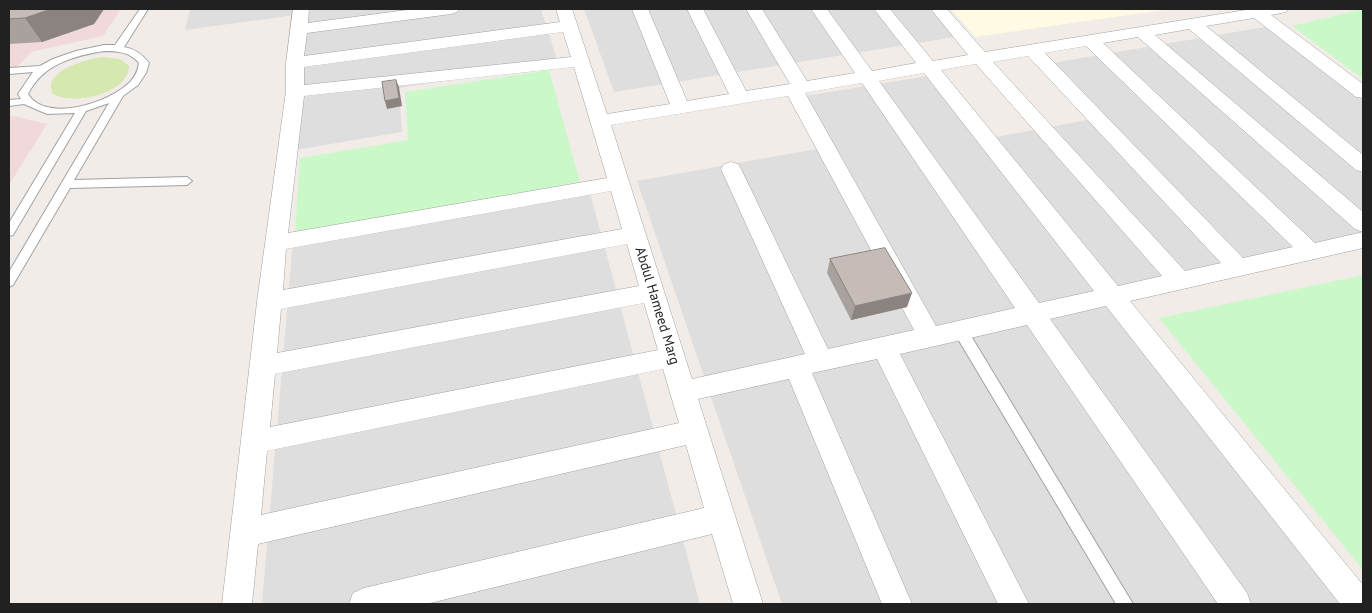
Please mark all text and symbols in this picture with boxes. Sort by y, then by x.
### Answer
street label: Abdul Hameed Marg [631,245,683,367]

